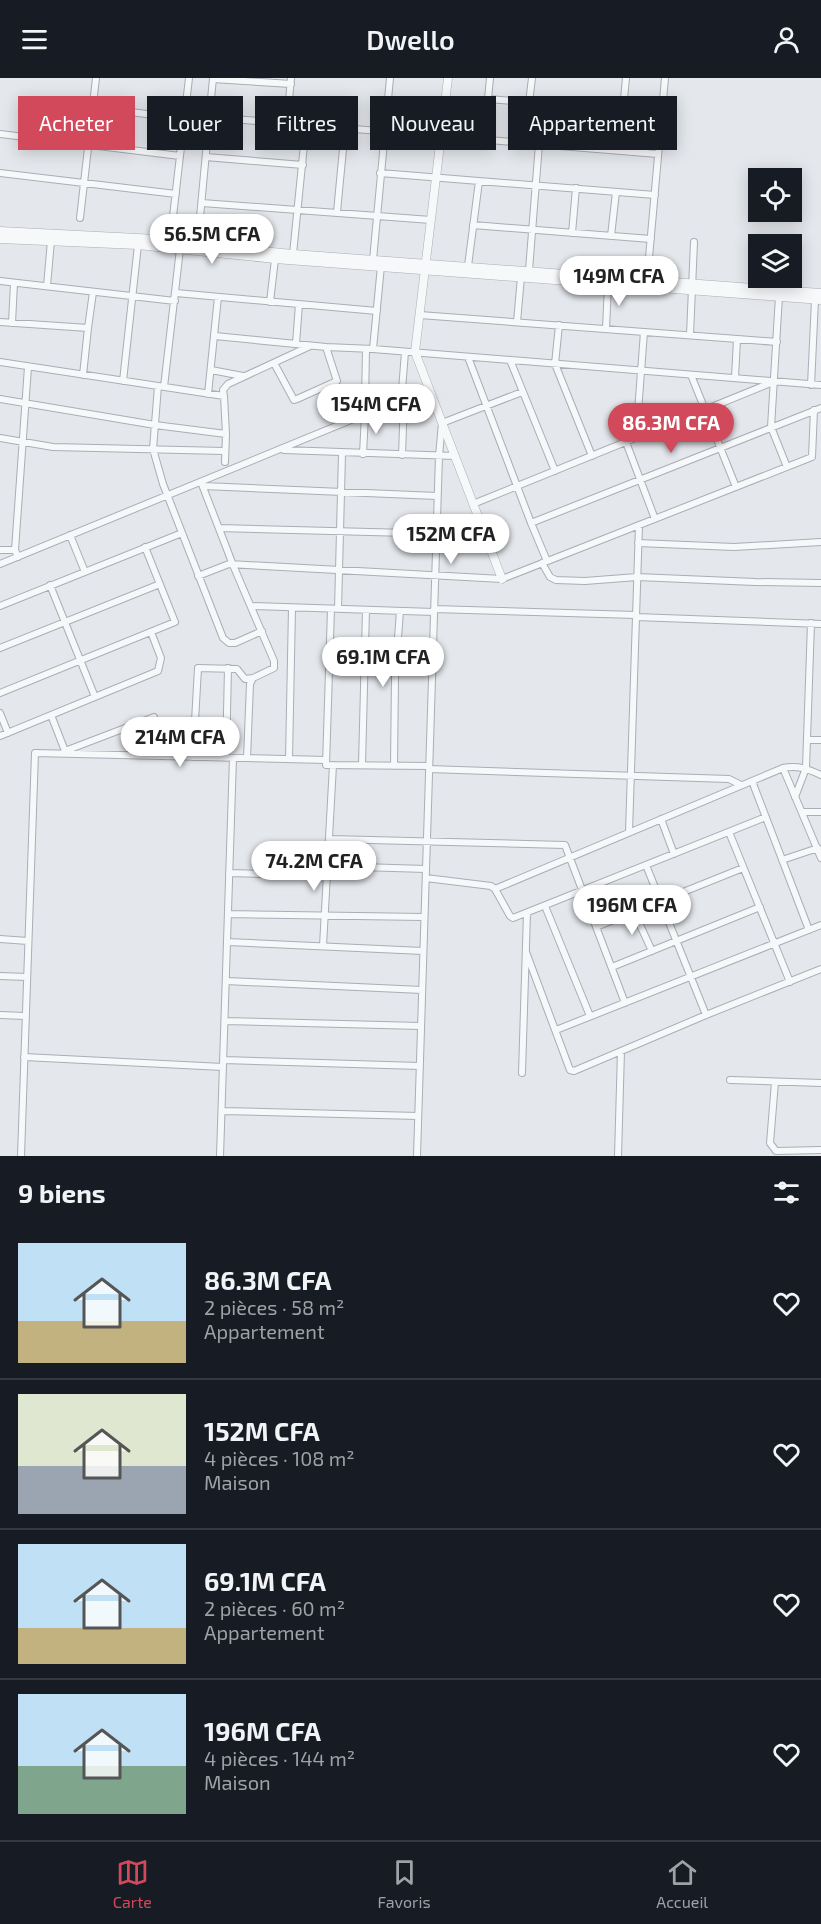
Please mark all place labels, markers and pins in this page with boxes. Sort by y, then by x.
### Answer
pin: 56.5M CFA [143,214,281,265]
pin: 149M CFA [557,256,681,307]
pin: 154M CFA [314,384,438,435]
pin: 86.3M CFA [602,403,740,454]
pin: 152M CFA [389,514,513,565]
pin: 69.1M CFA [314,637,452,688]
pin: 214M CFA [118,717,242,768]
pin: 74.2M CFA [245,841,383,892]
pin: 196M CFA [570,885,694,936]

